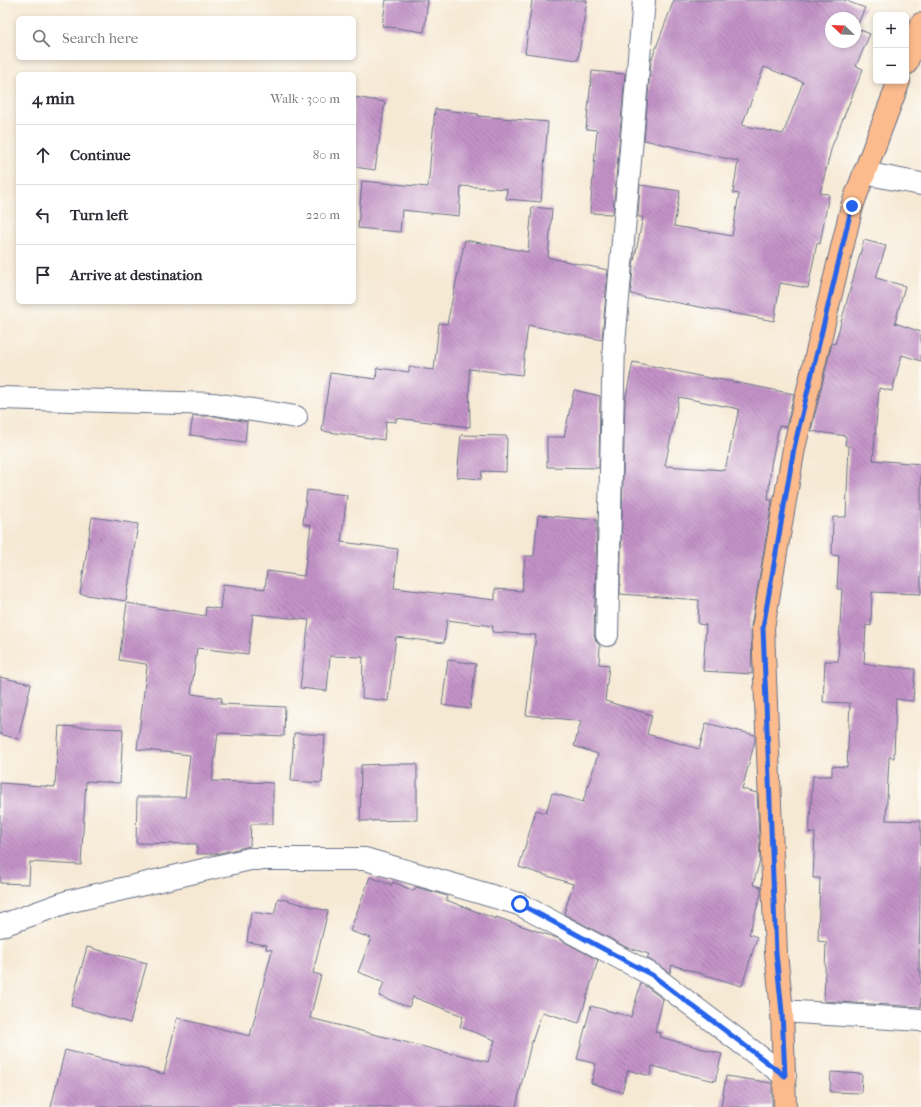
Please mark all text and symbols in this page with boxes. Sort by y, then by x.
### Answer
north arrow [825,12,861,48]
map controls [873,12,909,84]
button: + [873,12,909,48]
search box [16,16,356,60]
icon: search [30,27,52,49]
text: Search here [62,29,138,47]
button: − [873,48,909,84]
text: 4 min [32,88,75,108]
text: Walk · 300 m [270,91,340,106]
icon: ahead [32,144,54,166]
text: Continue [70,146,130,164]
text: 80 m [313,147,340,162]
route end [843,197,861,215]
icon: left [32,204,54,226]
text: Turn left [70,206,128,224]
text: 220 m [306,207,340,222]
icon: arrive [32,264,54,286]
text: Arrive at destination [70,266,202,284]
route start [511,895,529,913]

